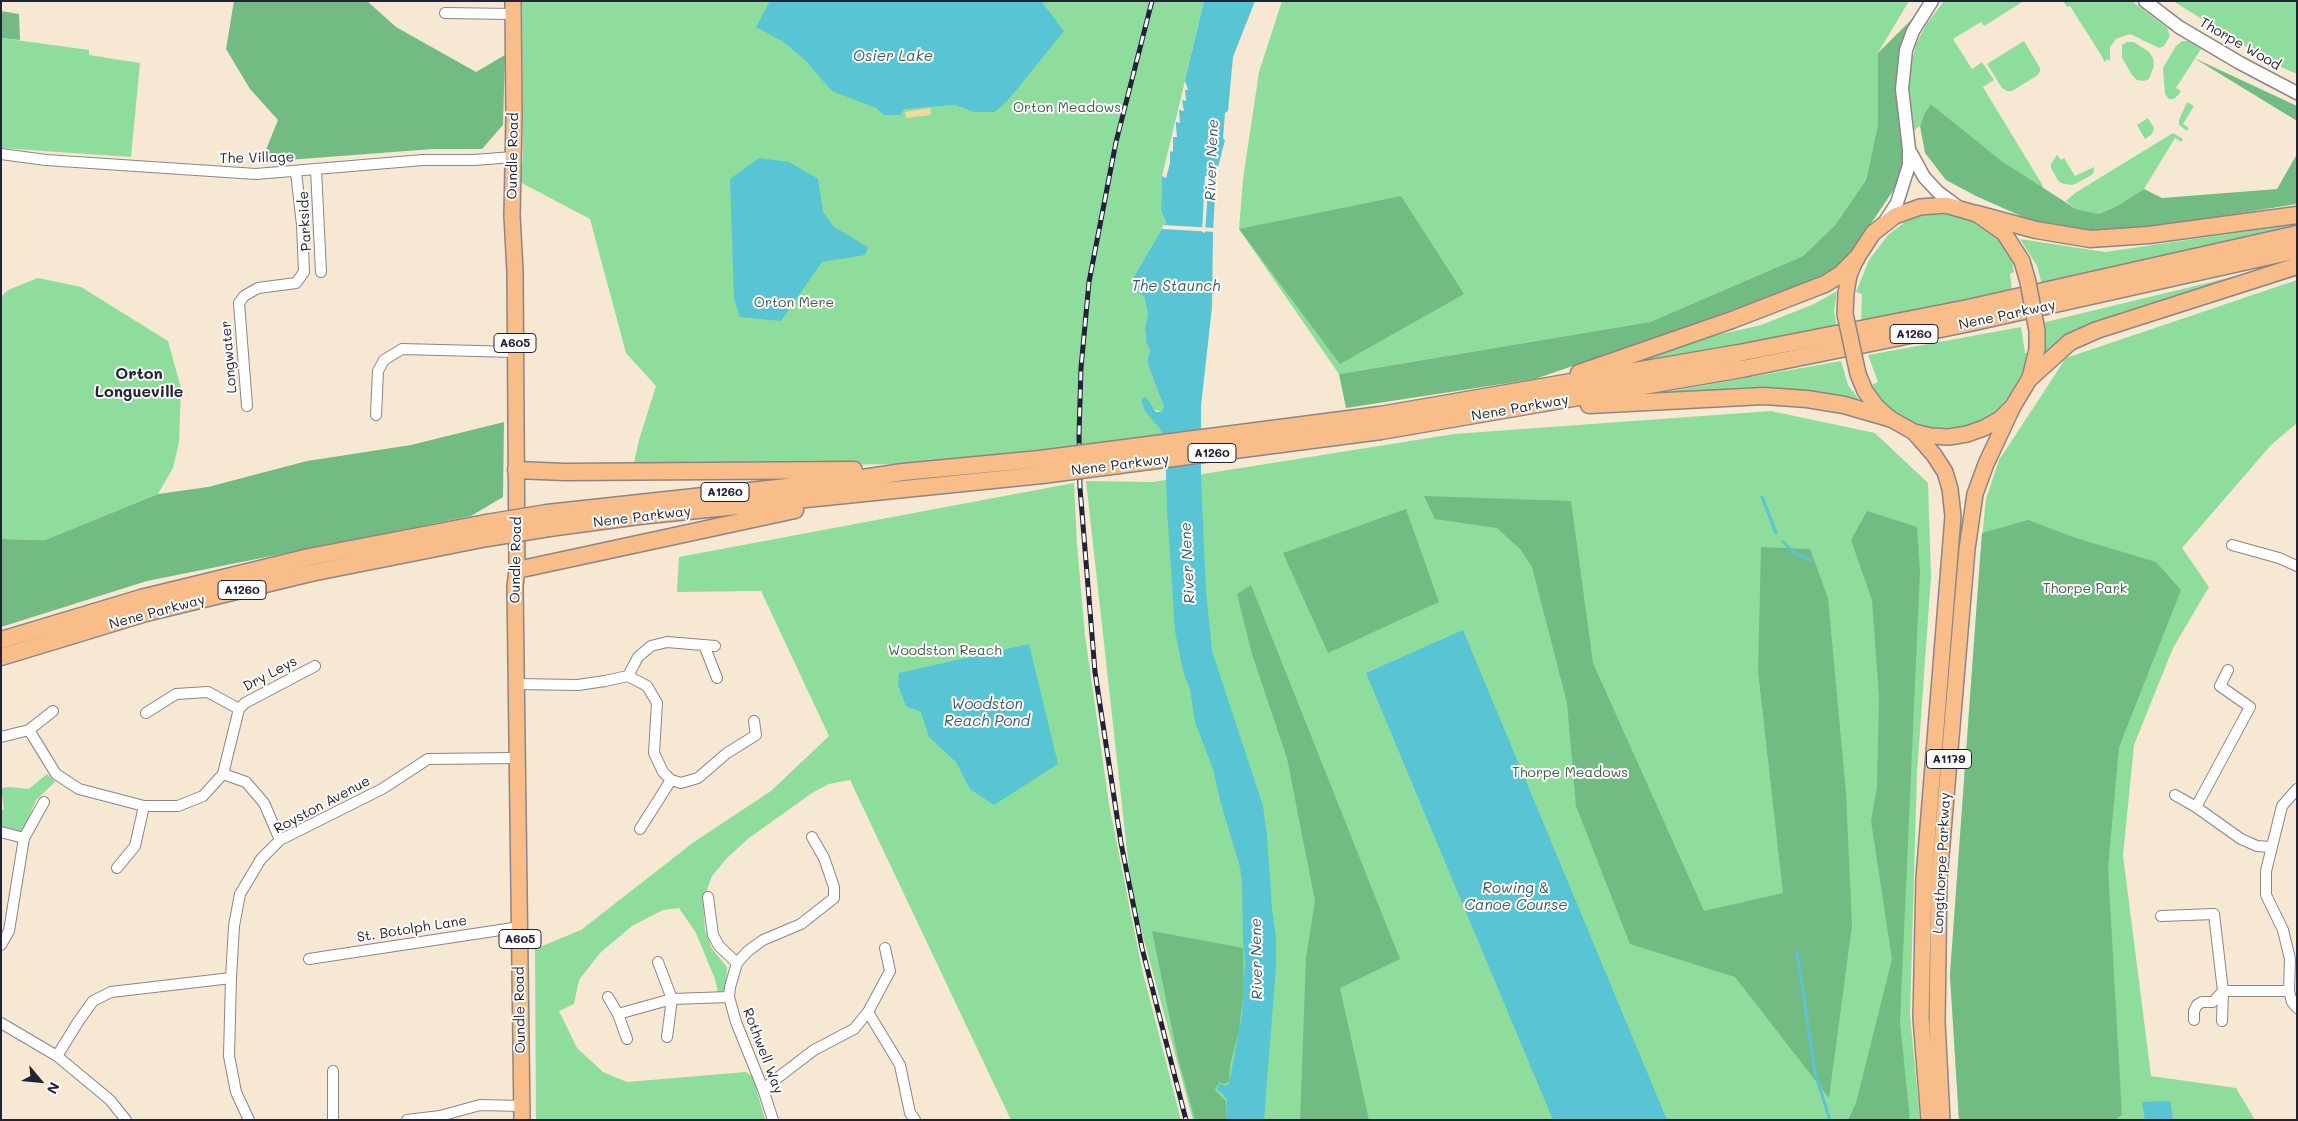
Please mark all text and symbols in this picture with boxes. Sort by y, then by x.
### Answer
street label: Thorpe Wood [2197,14,2283,74]
water label: Osier Lake [853,47,933,65]
park label: Orton Meadows [1013,100,1121,116]
street label: Oundle Road [504,112,522,200]
water label: River Nene [1202,119,1222,201]
street label: The Village [220,149,294,167]
street label: Parkside [295,190,315,252]
water label: The Staunch [1131,277,1221,295]
park label: Orton Mere [754,295,834,311]
street label: Nene Parkway [1957,297,2057,333]
street label: Longwater [217,320,241,394]
road number: A1260 [1890,324,1938,344]
road number: A605 [494,333,536,352]
district label: Orton Longueville [95,364,183,402]
street label: Nene Parkway [1470,391,1570,425]
road number: A1260 [1188,443,1236,462]
street label: Nene Parkway [1070,451,1170,479]
road number: A1260 [701,482,749,502]
street label: Nene Parkway [592,503,692,531]
street label: Oundle Road [507,516,525,604]
water label: River Nene [1177,522,1199,604]
road number: A1260 [218,580,266,600]
park label: Thorpe Park [2043,581,2127,597]
street label: Nene Parkway [107,591,207,633]
park label: Woodston Reach [888,643,1002,659]
street label: Dry Leys [240,653,300,695]
water label: Woodston Reach Pond [944,695,1030,730]
road number: A1179 [1926,750,1972,769]
park label: Thorpe Meadows [1512,765,1628,781]
street label: Royston Avenue [271,773,373,837]
street label: Longthorpe Parkway [1930,792,1954,934]
water label: Rowing & Canoe Course [1464,879,1568,914]
street label: St. Botolph Lane [356,912,468,946]
water label: River Nene [1247,918,1267,1000]
road number: A605 [499,930,541,949]
street label: Oundle Road [511,966,529,1054]
street label: Rothwell Way [739,1006,787,1096]
north arrow [15,1056,65,1106]
text: N [43,1079,65,1097]

